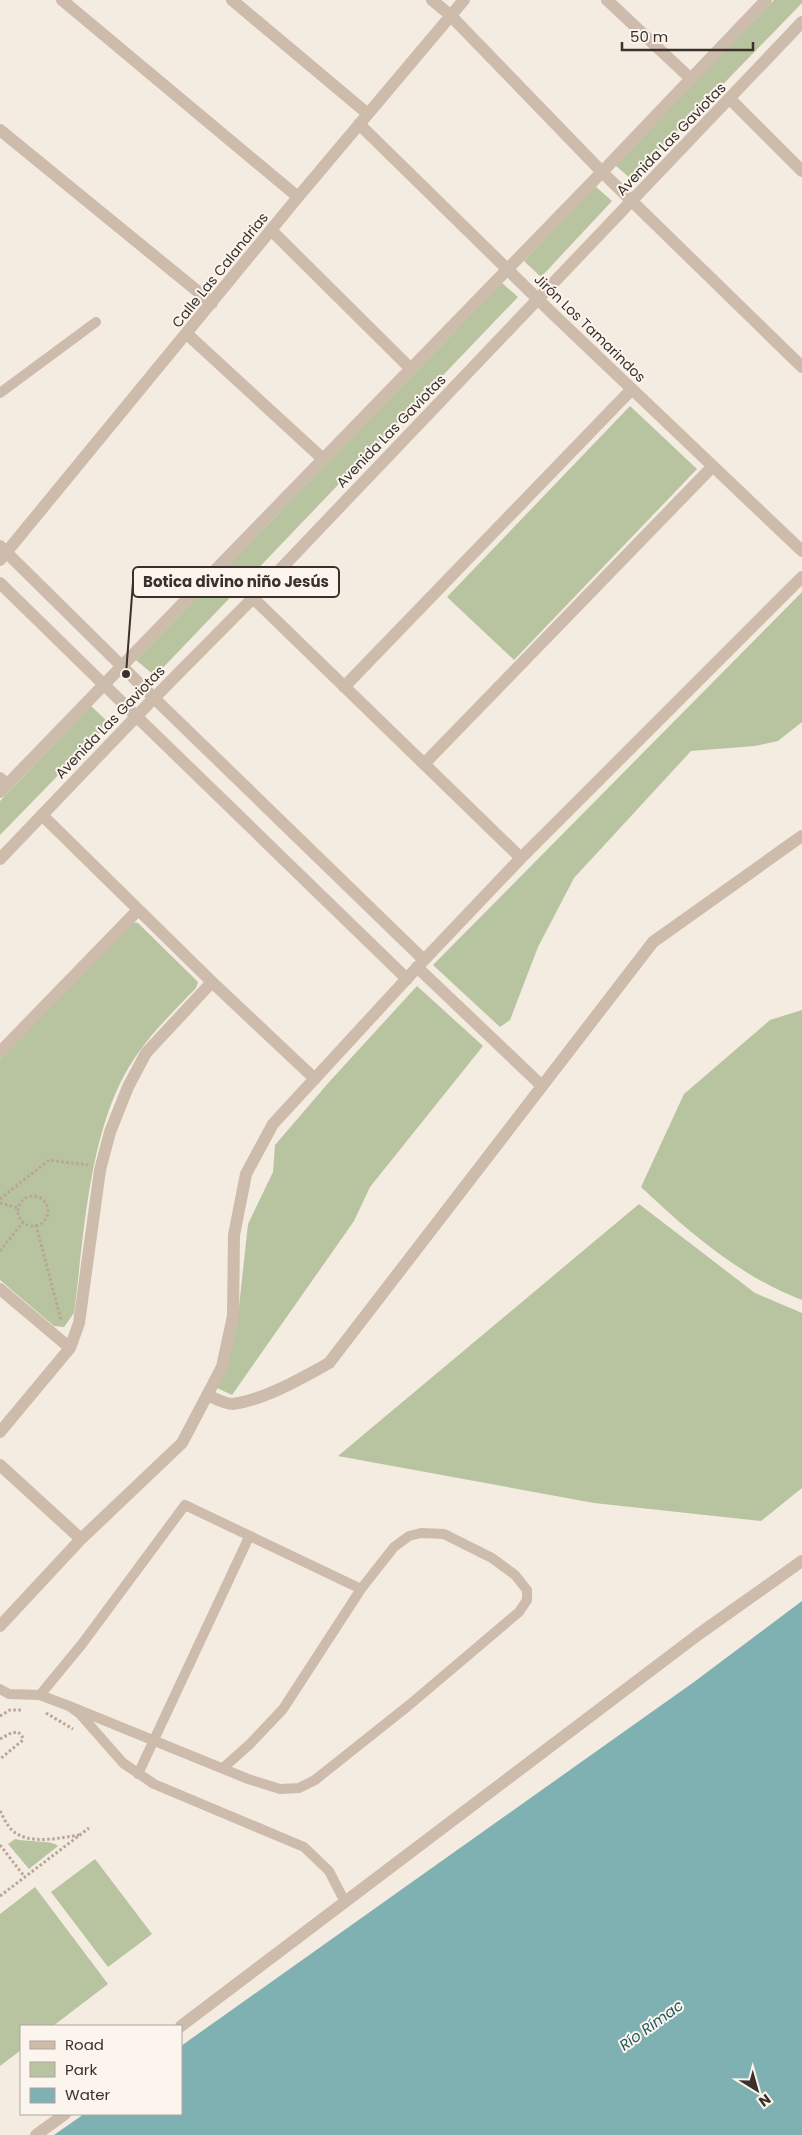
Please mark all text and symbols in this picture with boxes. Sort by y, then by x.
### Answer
scale bar [622,20,753,52]
text: 50 m [630,26,668,47]
street label: Avenida Las Gaviotas [612,78,730,200]
street label: Calle Las Calandrias [167,208,273,332]
street label: Jirón Los Tamarindos [530,269,650,387]
street label: Avenida Las Gaviotas [332,370,450,492]
callout: Botica divino niño Jesús [133,567,339,597]
text: Botica divino niño Jesús [143,571,329,592]
street label: Avenida Las Gaviotas [51,661,169,783]
water label: Río Rímac [615,1995,687,2055]
legend [20,2025,182,2115]
text: Road [65,2034,104,2055]
text: Park [65,2059,97,2080]
north arrow [732,2065,782,2115]
text: Water [65,2084,111,2105]
text: N [755,2089,775,2112]

